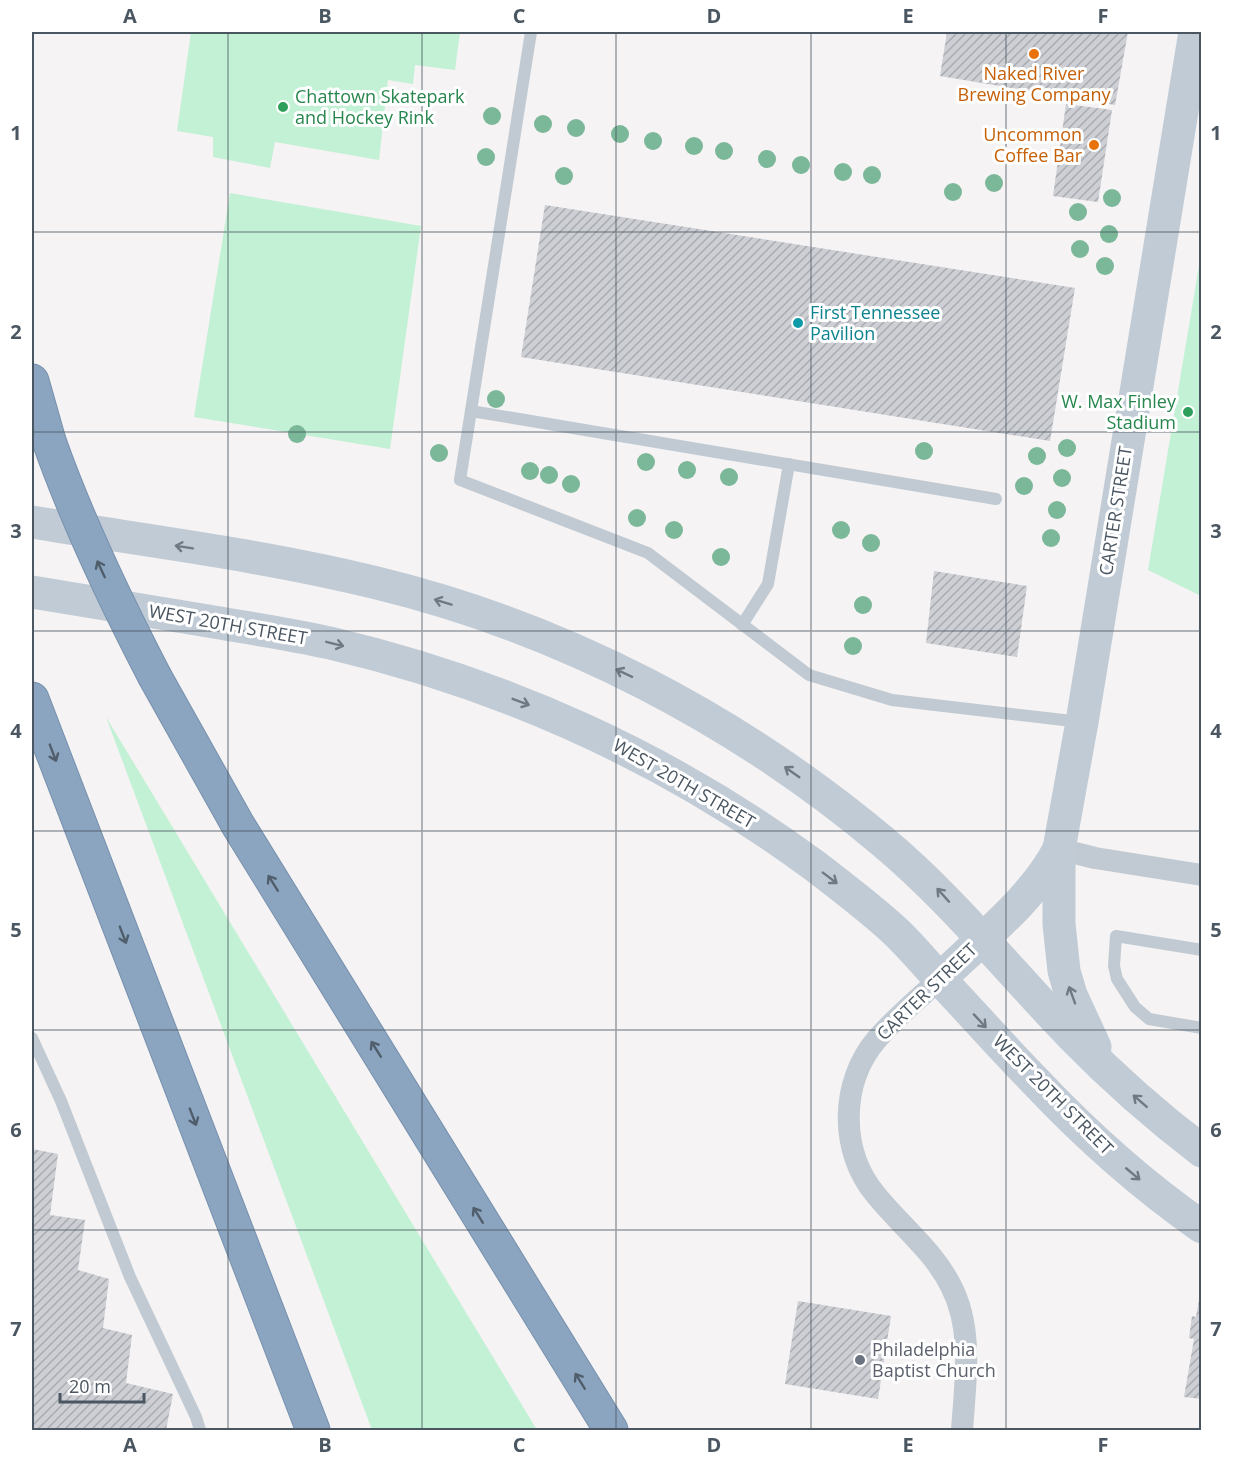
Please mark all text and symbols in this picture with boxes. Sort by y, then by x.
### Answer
text: A [123,2,137,29]
text: B [318,2,332,29]
text: C [513,2,526,29]
text: D [707,2,721,29]
text: E [902,2,914,29]
text: F [1098,2,1108,29]
marker: Naked River Brewing Company [1027,47,1041,61]
place label: Naked River Brewing Company [958,61,1111,106]
place label: Chattown Skatepark and Hockey Rink [295,84,465,129]
marker: Chattown Skatepark and Hockey Rink [276,100,290,114]
text: 1 [10,119,22,146]
text: 1 [1210,119,1222,146]
place label: Uncommon Coffee Bar [983,122,1083,167]
marker: Uncommon Coffee Bar [1087,138,1101,152]
place label: First Tennessee Pavilion [810,300,940,345]
marker: First Tennessee Pavilion [791,316,805,330]
text: 2 [10,318,22,345]
text: 2 [1210,318,1222,345]
place label: W. Max Finley Stadium [1061,389,1177,434]
marker: W. Max Finley Stadium [1181,405,1195,419]
street label: CARTER STREET [1093,445,1137,577]
text: 3 [10,517,22,544]
text: 3 [1210,517,1222,544]
one-way arrow [175,542,195,553]
one-way arrow [94,560,106,578]
one-way arrow [434,596,453,607]
street label: WEST 20TH STREET [147,598,309,650]
one-way arrow [325,639,344,651]
one-way arrow [615,667,633,679]
one-way arrow [511,697,530,708]
text: 4 [10,717,22,744]
text: 4 [1210,717,1222,744]
street label: WEST 20TH STREET [609,733,760,834]
one-way arrow [48,744,59,762]
one-way arrow [784,766,801,778]
one-way arrow [822,872,838,884]
one-way arrow [267,875,279,892]
one-way arrow [936,888,950,903]
text: 5 [10,916,22,943]
text: 5 [1210,916,1222,943]
one-way arrow [118,926,129,944]
street label: CARTER STREET [871,937,982,1045]
one-way arrow [1065,986,1076,1005]
one-way arrow [973,1014,987,1029]
street label: WEST 20TH STREET [989,1029,1119,1160]
one-way arrow [369,1041,381,1058]
one-way arrow [1132,1094,1148,1107]
one-way arrow [188,1108,199,1126]
text: 6 [10,1116,22,1143]
text: 6 [1210,1116,1222,1143]
one-way arrow [1125,1167,1141,1180]
one-way arrow [472,1207,484,1224]
text: 7 [10,1315,22,1342]
text: 7 [1210,1315,1222,1342]
place label: Philadelphia Baptist Church [872,1337,996,1382]
marker: Philadelphia Baptist Church [853,1353,867,1367]
scale bar [60,1366,144,1404]
one-way arrow [574,1373,586,1390]
text: 20 m [69,1374,111,1398]
text: A [123,1431,137,1458]
text: B [318,1431,332,1458]
text: C [513,1431,526,1458]
text: D [707,1431,721,1458]
text: E [902,1431,914,1458]
text: F [1098,1431,1108,1458]

